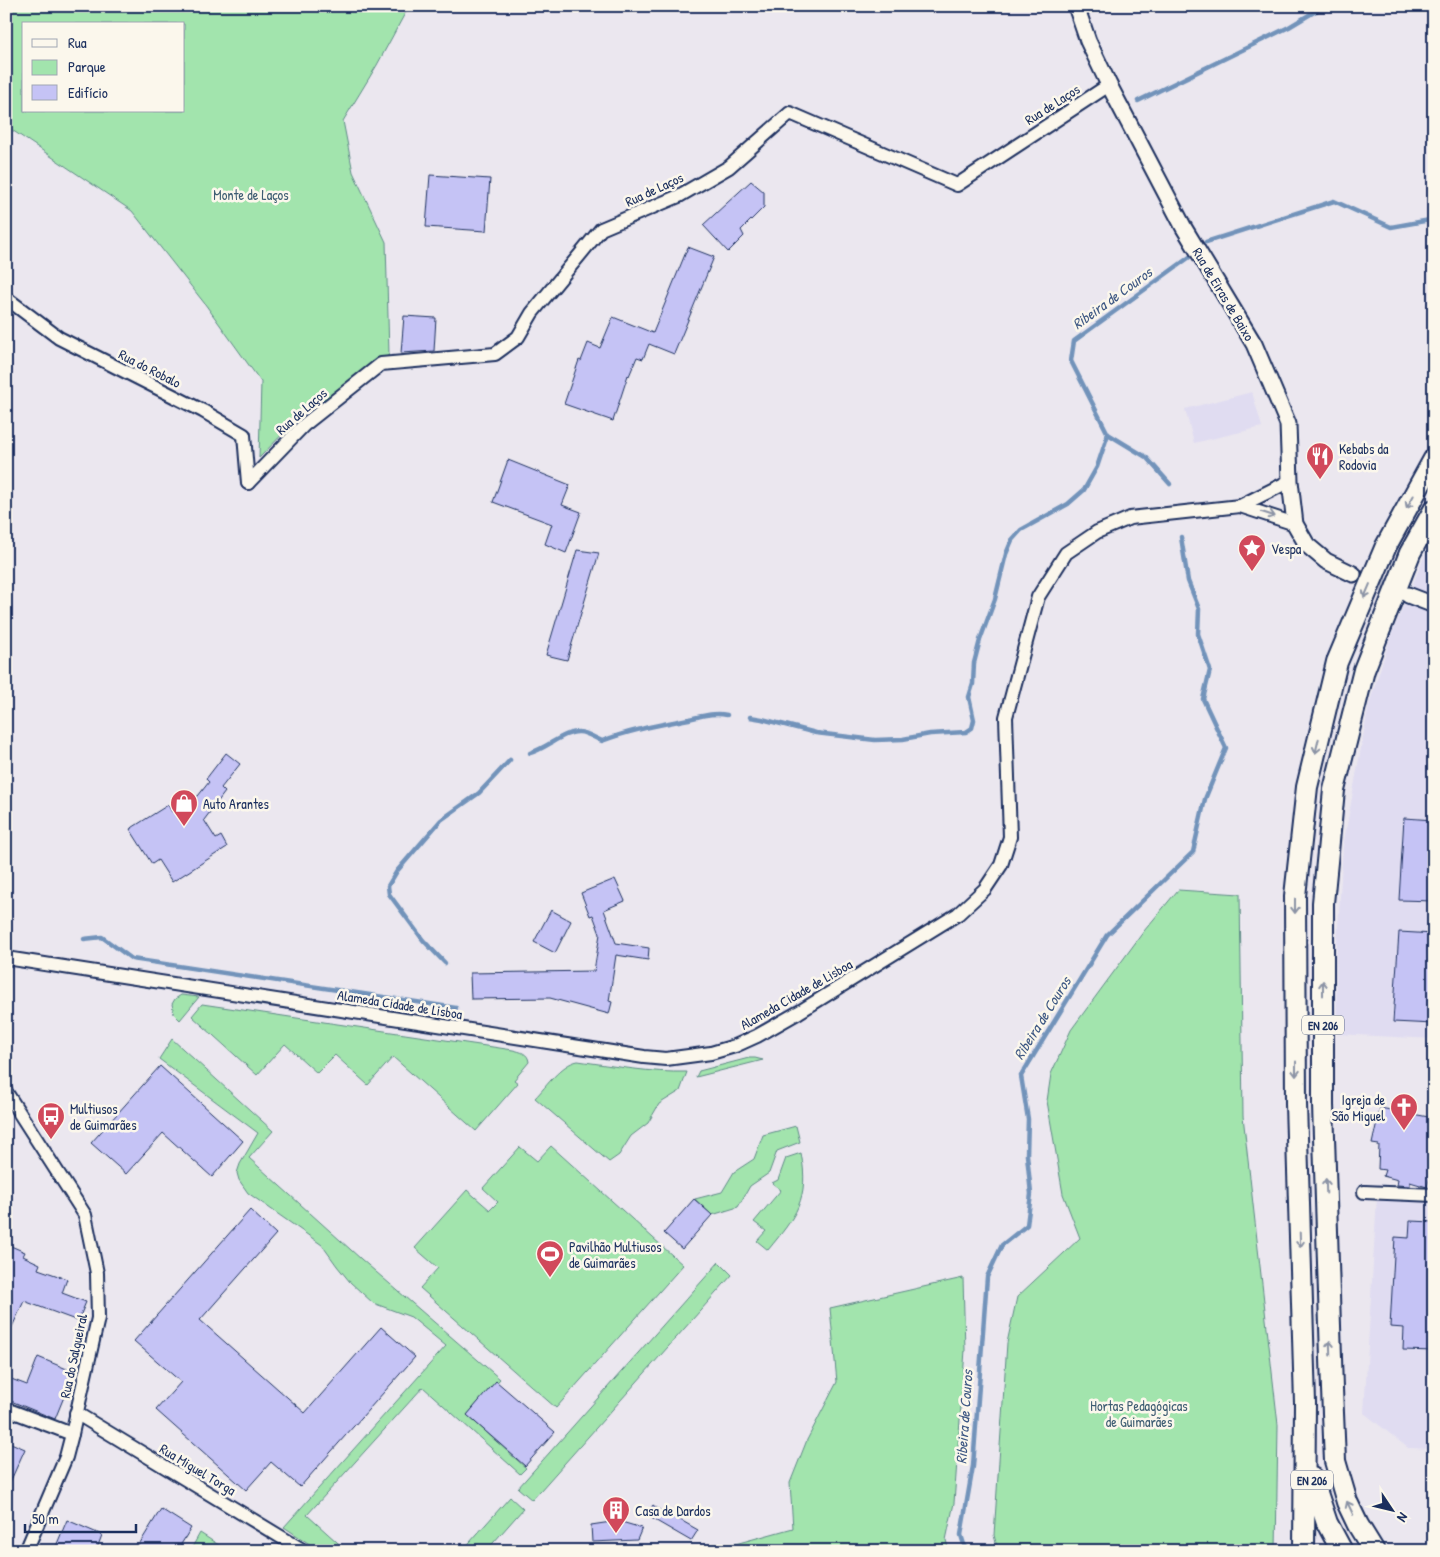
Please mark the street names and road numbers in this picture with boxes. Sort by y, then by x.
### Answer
street label: Rua de Laços [1021,79,1083,129]
street label: Rua de Laços [622,167,686,211]
street label: Rua de Eiras de Baixo [1189,244,1260,344]
street label: Rua do Robalo [116,344,185,392]
street label: Rua de Laços [271,383,331,439]
street label: Alameda Cidade de Lisboa [737,954,856,1034]
street label: Alameda Cidade de Lisboa [336,985,464,1023]
road number: EN 206 [1302,1016,1344,1034]
street label: Rua do Salgueiral [55,1312,92,1400]
street label: Rua Miguel Torga [156,1439,240,1500]
road number: EN 206 [1291,1470,1333,1490]

